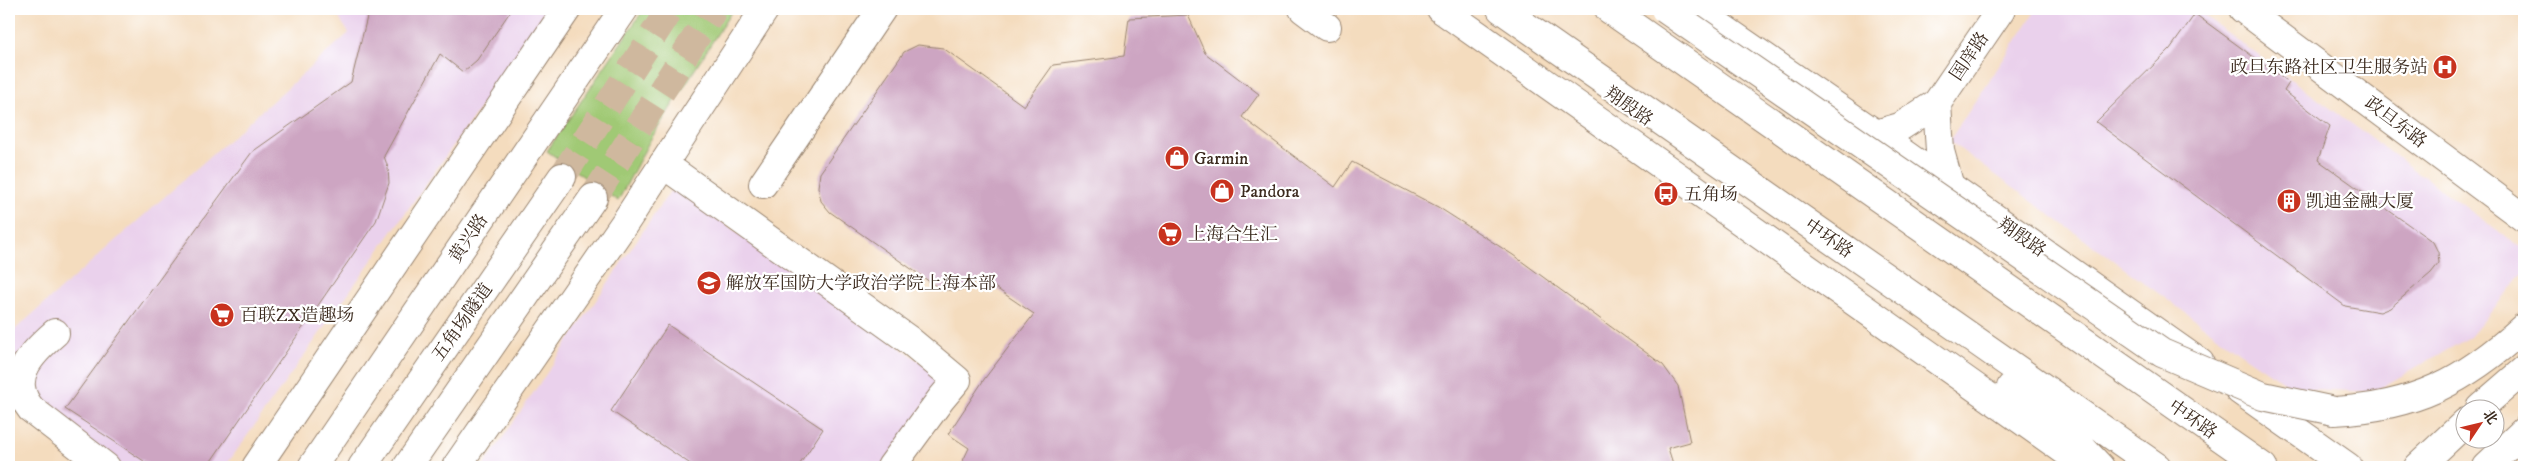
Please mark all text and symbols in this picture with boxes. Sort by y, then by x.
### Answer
street label: 国庠路 [1946,28,1994,85]
hospital icon: 政旦东路社区卫生服务站 [2432,54,2458,80]
place label: 政旦东路社区卫生服务站 [2230,57,2428,79]
street label: 翔殷路 [1600,82,1657,131]
street label: 政旦东路 [2360,92,2431,153]
shop icon: Garmin [1164,145,1190,171]
place label: Garmin [1194,148,1249,170]
shop icon: Pandora [1209,178,1235,204]
place label: Pandora [1240,181,1300,203]
bus stop icon: 五角场 [1653,181,1679,207]
place label: 五角场 [1684,184,1738,206]
building icon: 凯迪金融大厦 [2276,188,2302,214]
place label: 凯迪金融大厦 [2306,191,2414,213]
street label: 黄兴路 [445,210,493,267]
street label: 翔殷路 [1993,213,2050,262]
street label: 中环路 [1800,214,1857,263]
supermarket icon: 上海合生汇 [1157,221,1183,247]
place label: 上海合生汇 [1188,224,1278,246]
school or university icon: 解放军国防大学政治学院上海本部 [696,270,722,296]
place label: 解放军国防大学政治学院上海本部 [726,273,996,295]
street label: 五角场隧道 [428,279,498,366]
supermarket icon: 百联ZX造趣场 [209,302,235,328]
place label: 百联ZX造趣场 [240,305,355,327]
street label: 中环路 [2164,395,2221,444]
north arrow [2456,398,2506,448]
text: 北 [2478,406,2501,428]

